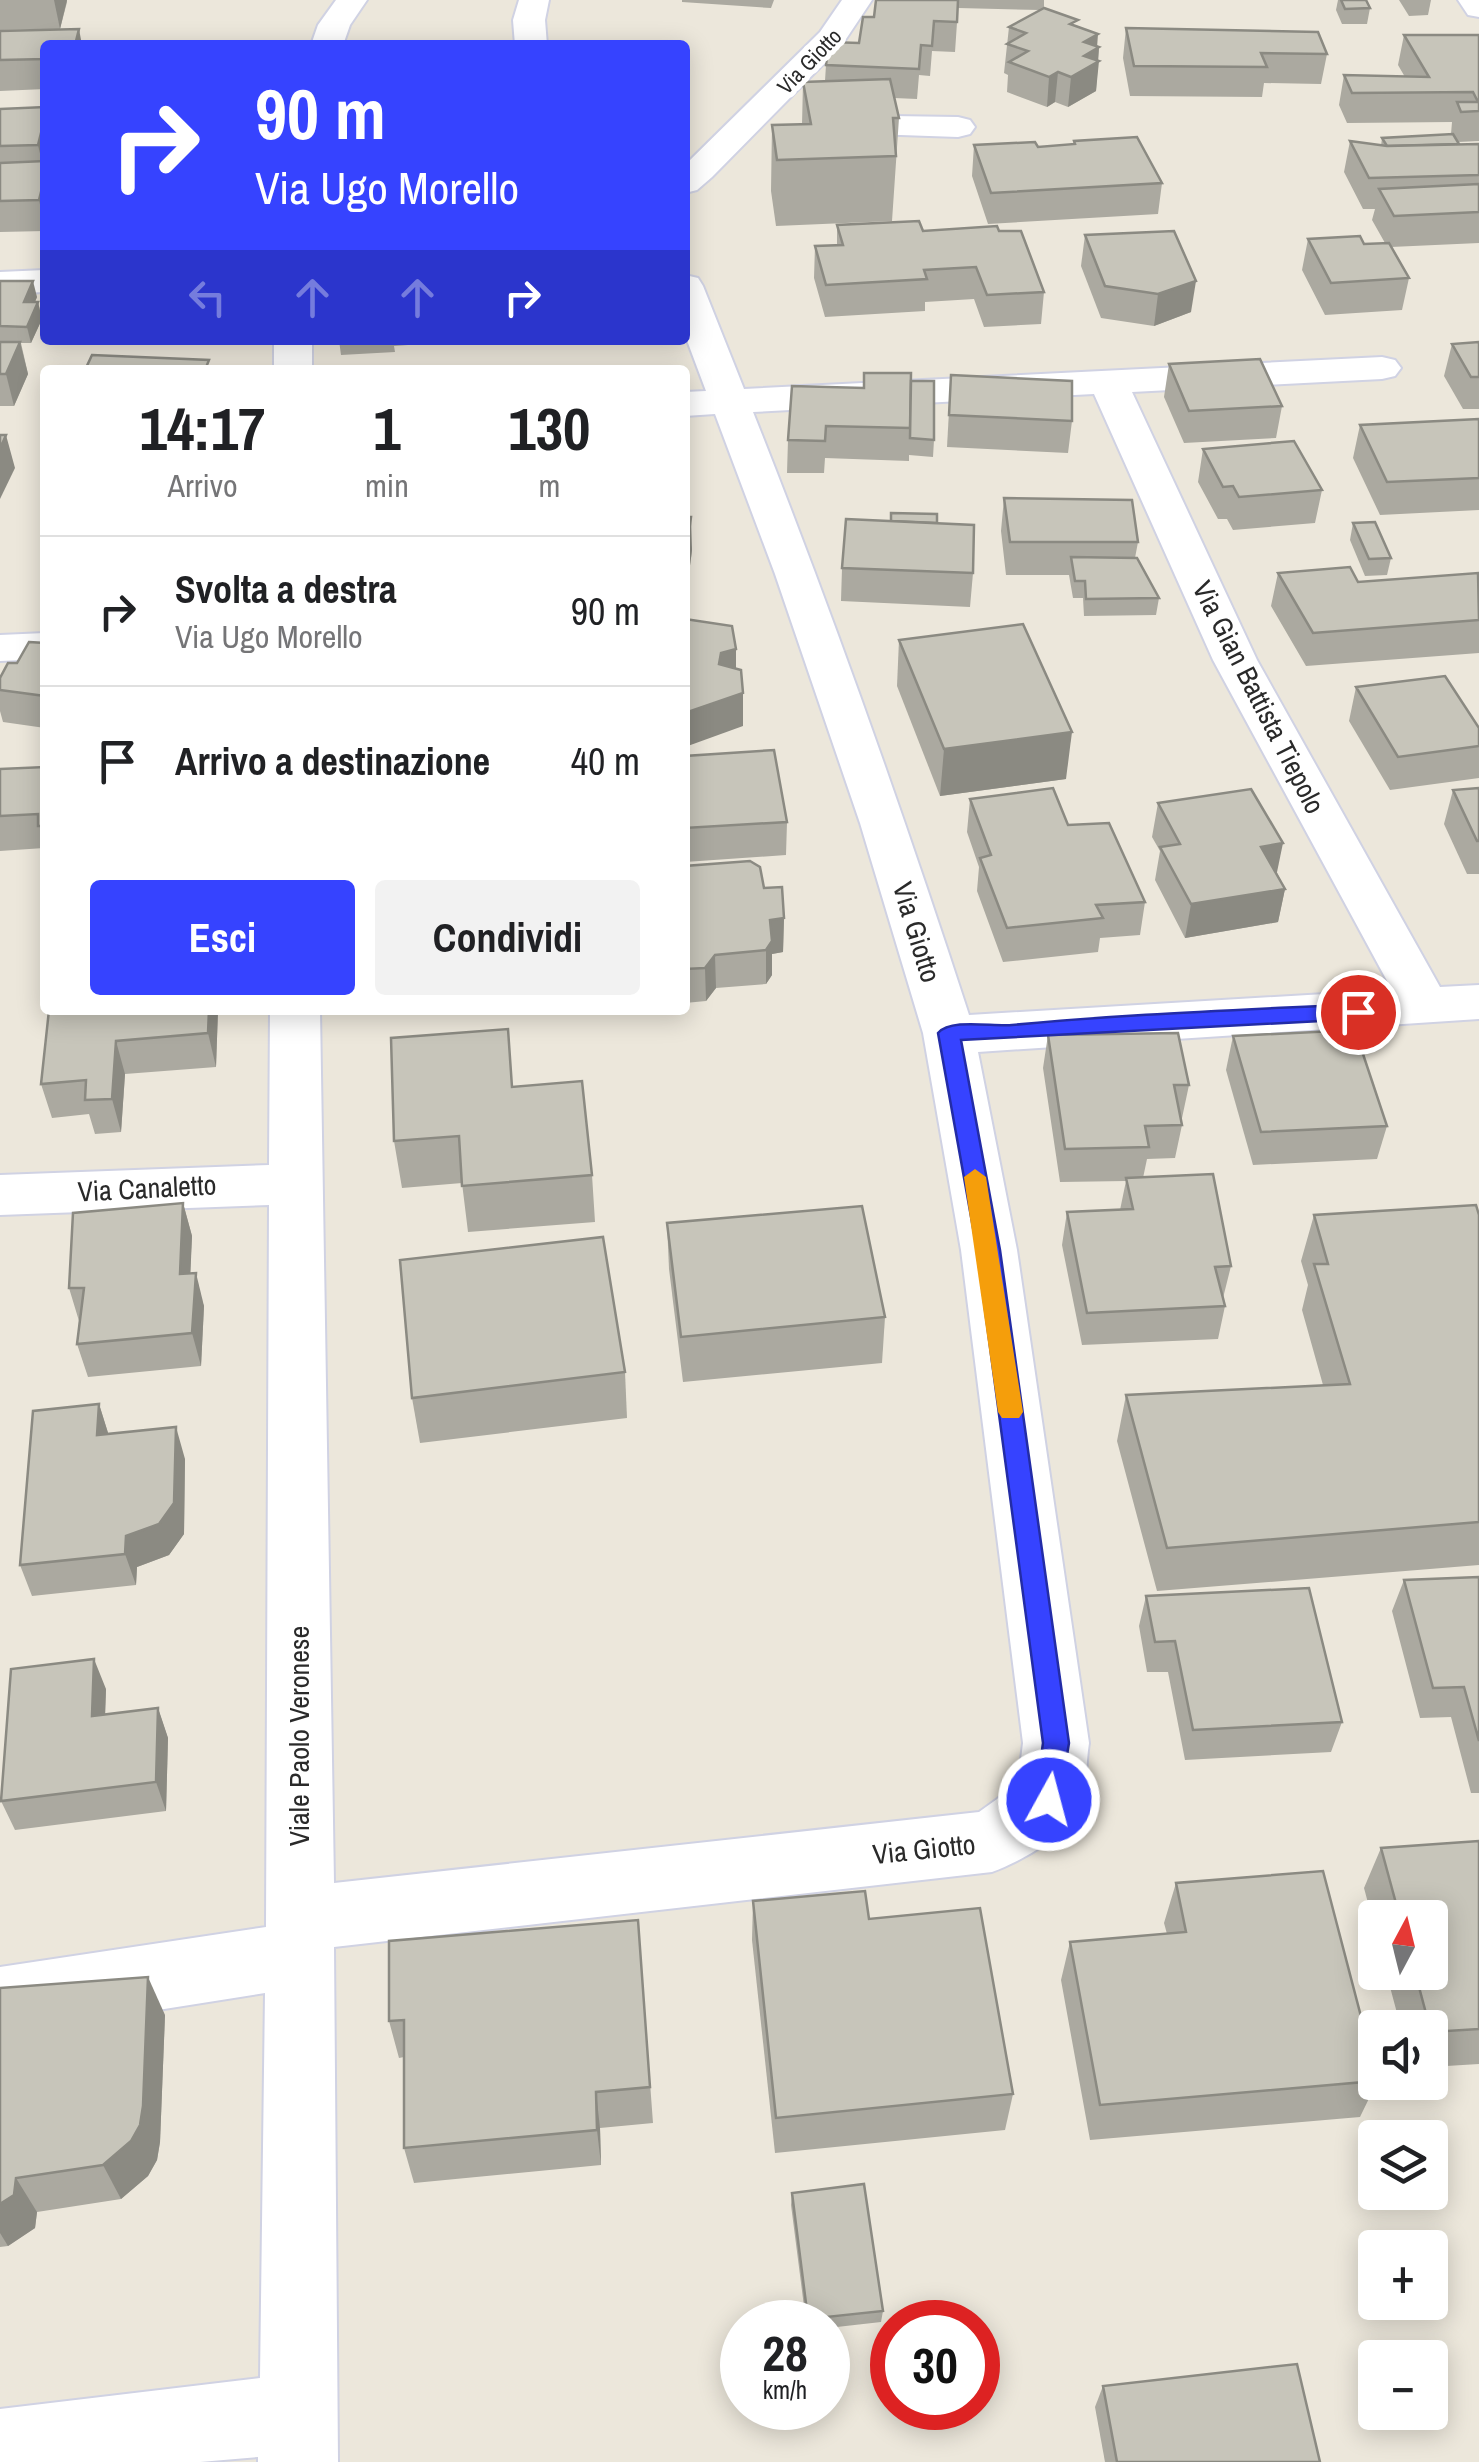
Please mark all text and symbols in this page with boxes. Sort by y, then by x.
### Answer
street label: Via Giotto [770,21,848,101]
text: 90 m [255,67,386,161]
icon: right [90,80,220,210]
text: Via Ugo Morello [255,157,519,218]
icon: left [180,270,235,325]
icon: ahead [285,270,340,325]
icon: ahead [390,270,445,325]
icon: right [495,270,550,325]
text: 14:17 [140,388,265,469]
text: 1 [373,388,401,469]
text: 130 [508,388,590,469]
text: Arrivo [168,464,237,507]
text: min [365,464,409,507]
text: m [538,464,560,507]
text: Svolta a destra [175,564,397,615]
street label: Via Gian Battista Tiepolo [1184,574,1334,820]
icon: right [90,584,145,639]
text: 90 m [571,586,640,637]
text: Via Ugo Morello [175,615,363,658]
icon: arrive [90,734,145,789]
text: Arrivo a destinazione [175,736,490,787]
text: 40 m [571,736,640,787]
street label: Via Giotto [884,877,950,987]
button: Esci [90,880,355,995]
button: Condividi [375,880,640,995]
pin [1316,970,1401,1055]
icon: arrive [1331,985,1386,1040]
street label: Via Canaletto [77,1165,217,1211]
street label: Viale Paolo Veronese [280,1626,318,1846]
position arrow [997,1748,1101,1852]
street label: Via Giotto [871,1825,977,1873]
north arrow [1358,1900,1448,1990]
map controls [1358,1900,1448,2430]
button: sound [1358,2010,1448,2100]
button: layers [1358,2120,1448,2210]
button: + [1358,2230,1448,2320]
speed limit sign: 30 [870,2300,1000,2430]
text: 28 [762,2319,808,2387]
button: − [1358,2340,1448,2430]
text: km/h [763,2373,807,2407]

